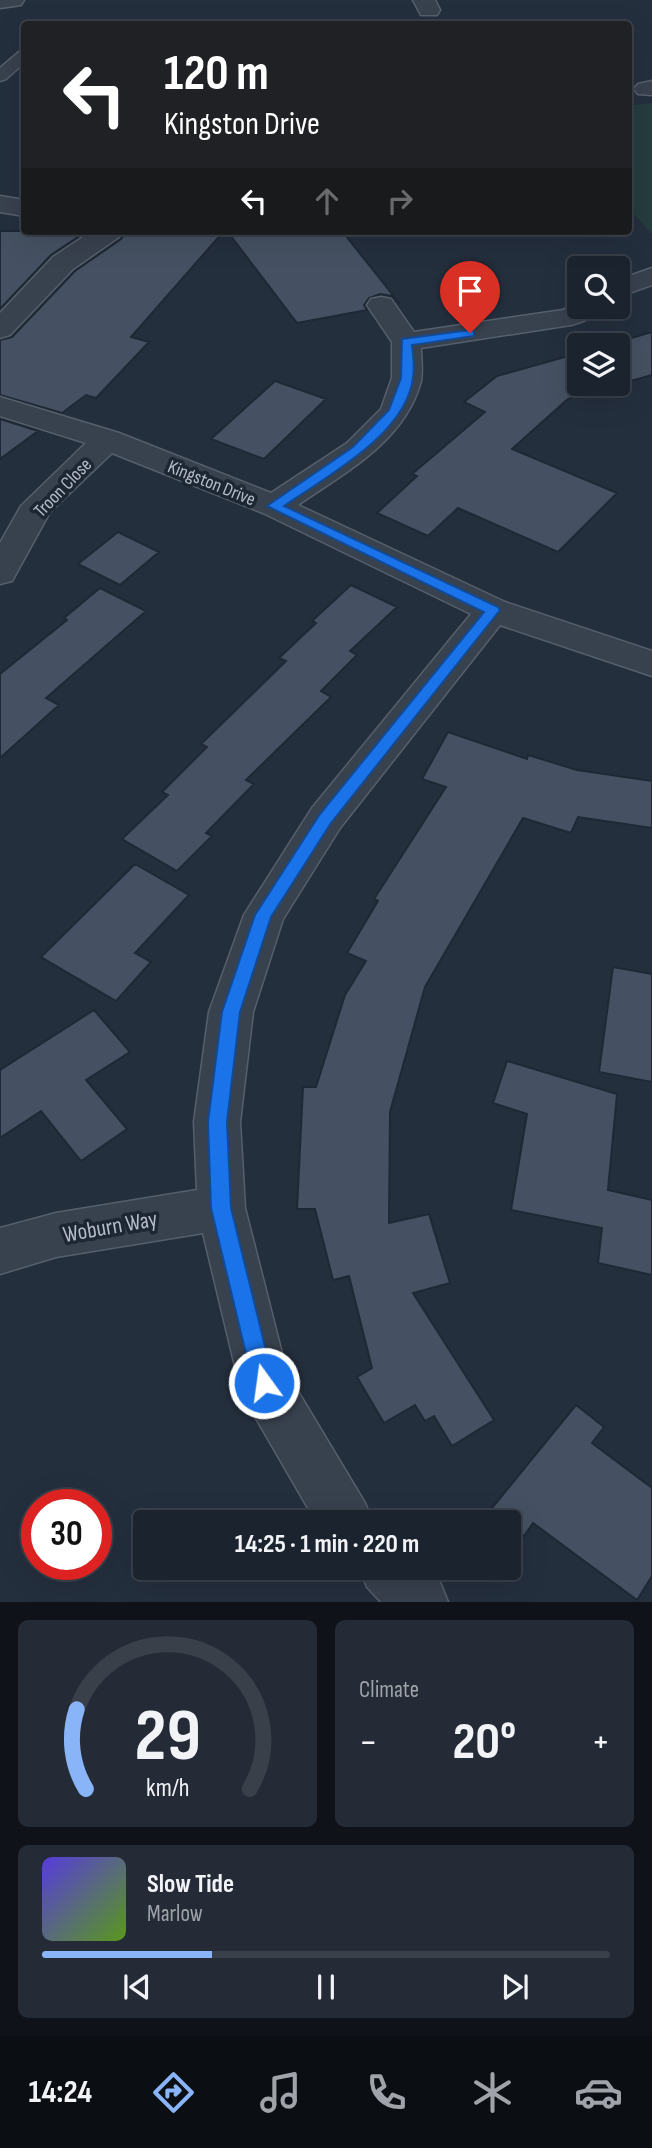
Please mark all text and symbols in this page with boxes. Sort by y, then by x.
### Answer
text: 120 m [164,45,269,104]
icon: left [49,49,140,140]
text: Kingston Drive [164,105,320,144]
icon: left [235,182,273,220]
icon: ahead [308,182,346,220]
icon: right [381,182,419,220]
map controls [567,256,630,396]
button: search [567,256,630,319]
pin [440,261,500,333]
icon: arrive [451,272,489,310]
button: layers [567,333,630,396]
street label: Troon Close [29,454,97,522]
street label: Kingston Drive [164,455,259,511]
street label: Woburn Way [61,1205,160,1249]
position arrow [227,1346,301,1420]
speed limit sign: 30 [21,1489,112,1580]
text: 14:25 · 1 min · 220 m [235,1529,419,1560]
text: Climate [359,1676,419,1704]
text: 29 [134,1694,201,1782]
text: 20° [453,1711,516,1774]
text: − [359,1720,378,1765]
text: + [591,1720,610,1765]
text: km/h [146,1773,189,1804]
text: Slow Tide [147,1869,234,1900]
text: Marlow [147,1900,203,1928]
icon: previous [118,1968,156,2006]
icon: pause [307,1968,345,2006]
icon: next [496,1968,534,2006]
icon: directions [149,2068,198,2117]
icon: music [256,2068,305,2117]
icon: phone [362,2068,411,2117]
icon: climate [468,2068,517,2117]
icon: car [574,2068,623,2117]
text: 14:24 [29,2073,92,2112]

